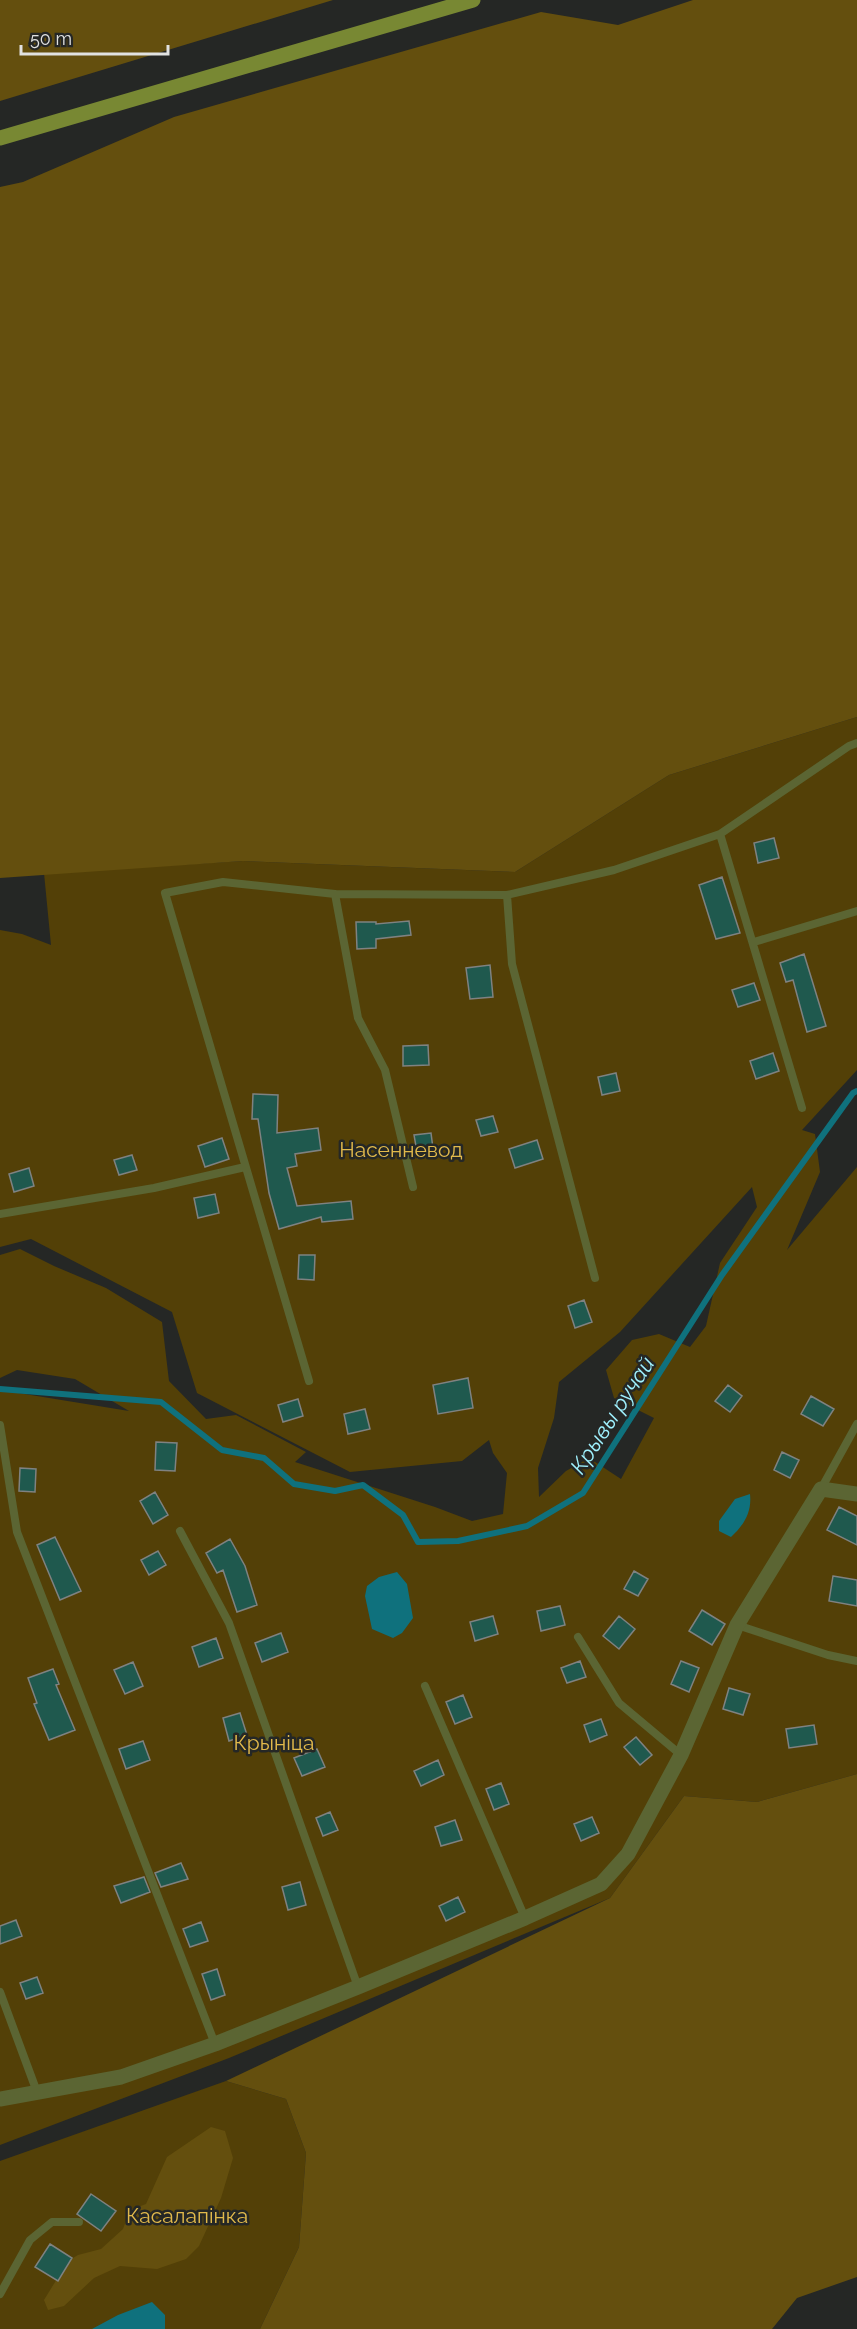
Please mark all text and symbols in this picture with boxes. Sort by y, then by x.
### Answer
scale bar [21,18,168,56]
text: 50 m [30,28,72,49]
park label: Насенневод [339,1137,463,1162]
water label: Крывы ручай [565,1352,659,1478]
park label: Крыніца [234,1730,314,1755]
park label: Касалапінка [126,2203,248,2228]

